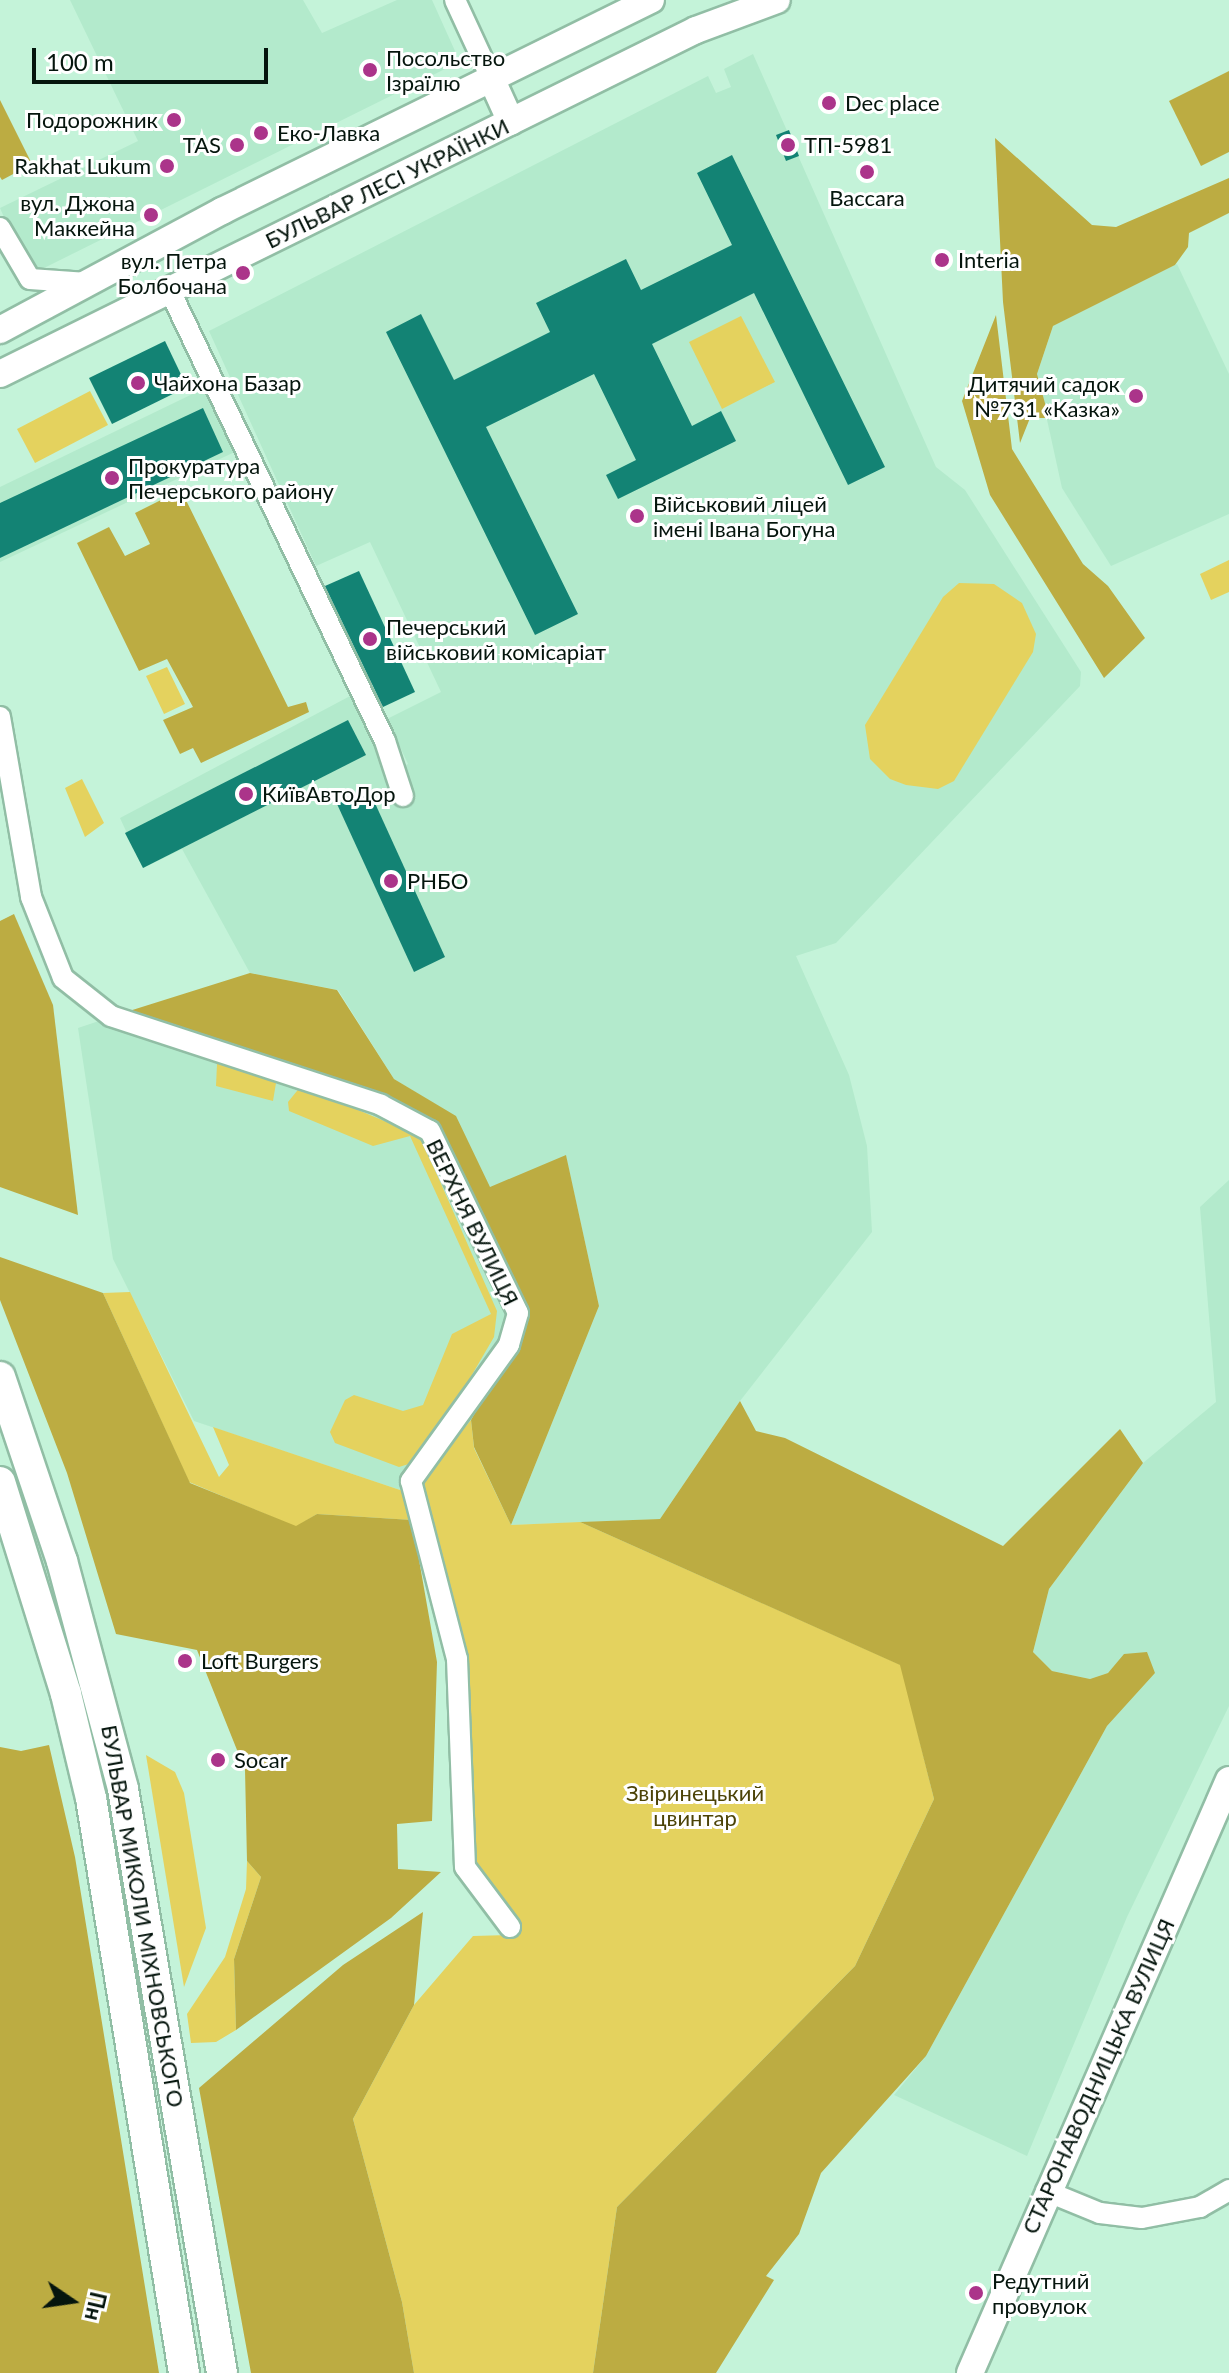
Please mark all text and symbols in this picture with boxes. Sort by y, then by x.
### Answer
scale bar [36,32,272,82]
place label: Посольство Ізраїлю [386,44,505,96]
text: 100 m [46,47,114,76]
marker: Посольство Ізраїлю [361,61,379,79]
place label: Dec place [845,90,940,116]
marker: Dec place [820,94,838,112]
place label: Подорожник [26,107,158,133]
marker: Подорожник [165,111,183,129]
street label: БУЛЬВАР ЛЕСІ УКРАЇНКИ [261,112,513,254]
place label: Еко-Лавка [277,120,380,146]
marker: Еко-Лавка [252,124,270,142]
place label: TAS [183,132,221,158]
place label: ТП-5981 [804,132,892,158]
marker: TAS [228,136,246,154]
marker: ТП-5981 [779,136,797,154]
place label: Rakhat Lukum [14,153,151,179]
marker: Rakhat Lukum [158,157,176,175]
marker: Baccara [858,163,876,181]
place label: Baccara [829,185,905,211]
place label: вул. Джона Маккейна [20,189,135,240]
marker: вул. Джона Маккейна [142,206,160,224]
place label: вул. Петра Болбочана [117,247,227,298]
place label: Interia [958,247,1020,273]
marker: Interia [933,251,951,269]
marker: вул. Петра Болбочана [234,264,252,282]
place label: Чайхона Базар [154,370,301,396]
place label: Дитячий садок №731 «Казка» [968,370,1120,422]
marker: Чайхона Базар [129,374,147,392]
marker: Дитячий садок №731 «Казка» [1127,387,1145,405]
place label: Прокуратура Печерського району [128,452,334,504]
marker: Прокуратура Печерського району [103,469,121,487]
place label: Військовий ліцей імені Івана Богуна [653,490,835,542]
marker: Військовий ліцей імені Івана Богуна [628,507,646,525]
place label: Печерський військовий комісаріат [386,613,606,664]
marker: Печерський військовий комісаріат [361,630,379,648]
place label: КиївАвтоДор [262,781,396,807]
marker: КиївАвтоДор [237,785,255,803]
place label: РНБО [407,868,468,894]
marker: РНБО [382,872,400,890]
street label: ВЕРХНЯ ВУЛИЦЯ [421,1134,525,1310]
place label: Loft Burgers [201,1648,319,1674]
marker: Loft Burgers [176,1652,194,1670]
street label: БУЛЬВАР МИКОЛИ МІХНОВСЬКОГО [96,1723,190,2109]
place label: Socar [234,1747,288,1773]
marker: Socar [209,1751,227,1769]
park label: Звіринецький цвинтар [626,1779,764,1830]
street label: СТАРОНАВОДНИЦЬКА ВУЛИЦЯ [1016,1914,1180,2238]
north arrow [32,2261,112,2341]
place label: Редутний провулок [992,2267,1089,2318]
marker: Редутний провулок [967,2284,985,2302]
text: Пн [79,2289,112,2324]

